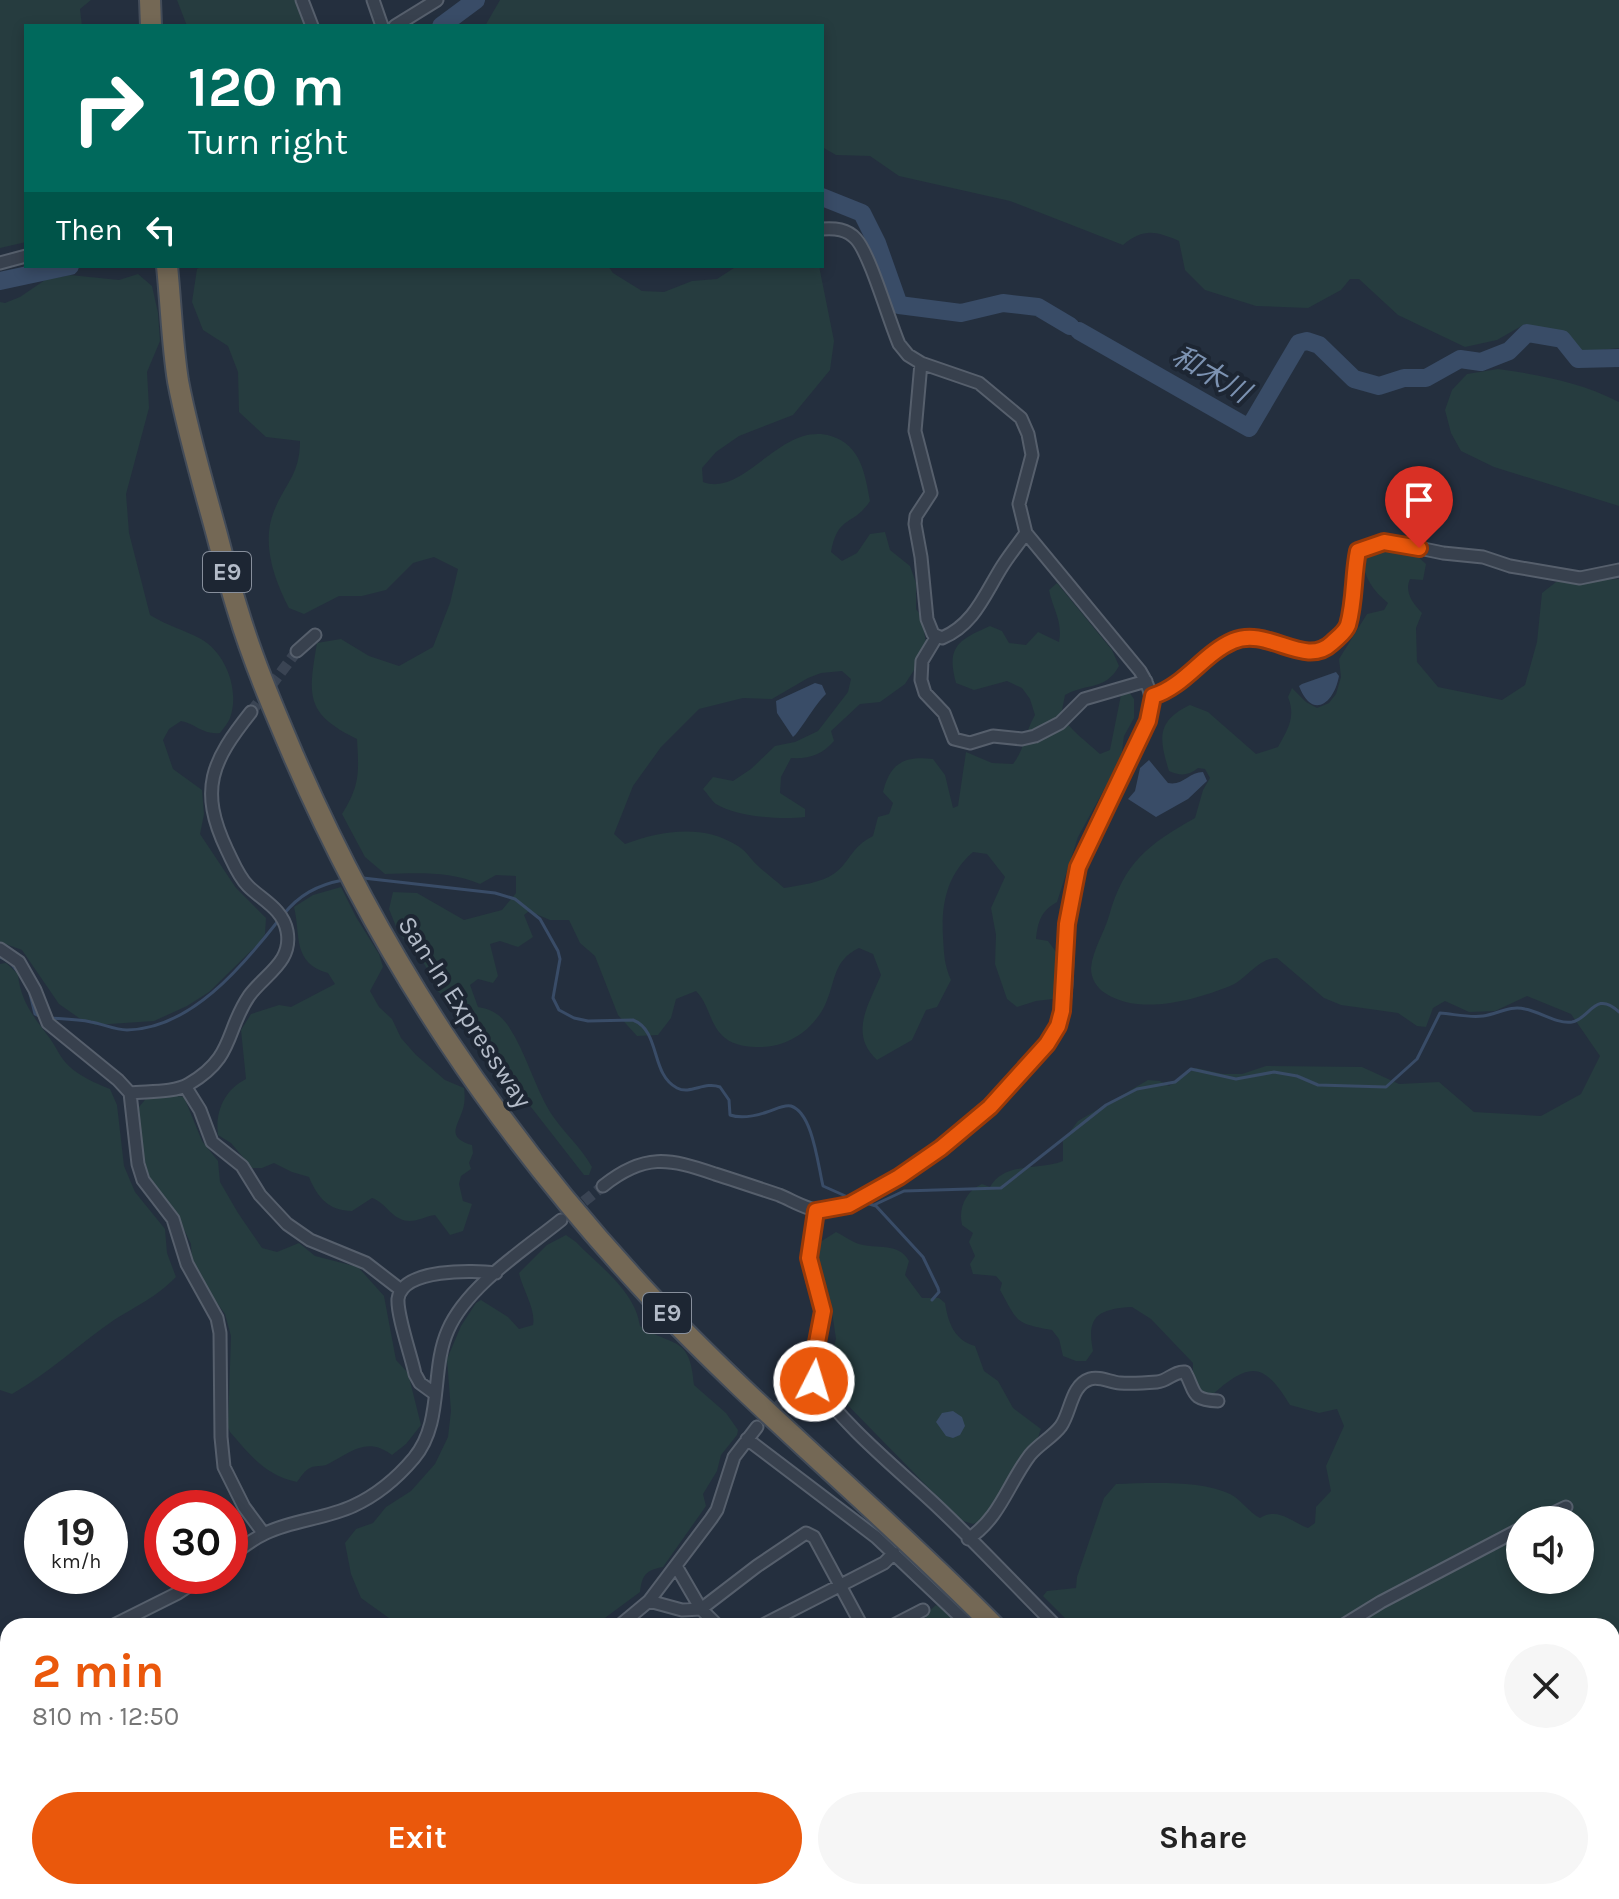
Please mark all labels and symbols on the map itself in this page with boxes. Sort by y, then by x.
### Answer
water label: 和木川 [1166,339,1258,411]
pin [1385,466,1453,548]
road number: E9 [203,552,251,592]
street label: San-In Expressway [391,910,539,1114]
road number: E9 [643,1293,691,1333]
position arrow [772,1339,856,1423]
speed limit sign: 30 [144,1490,248,1594]

